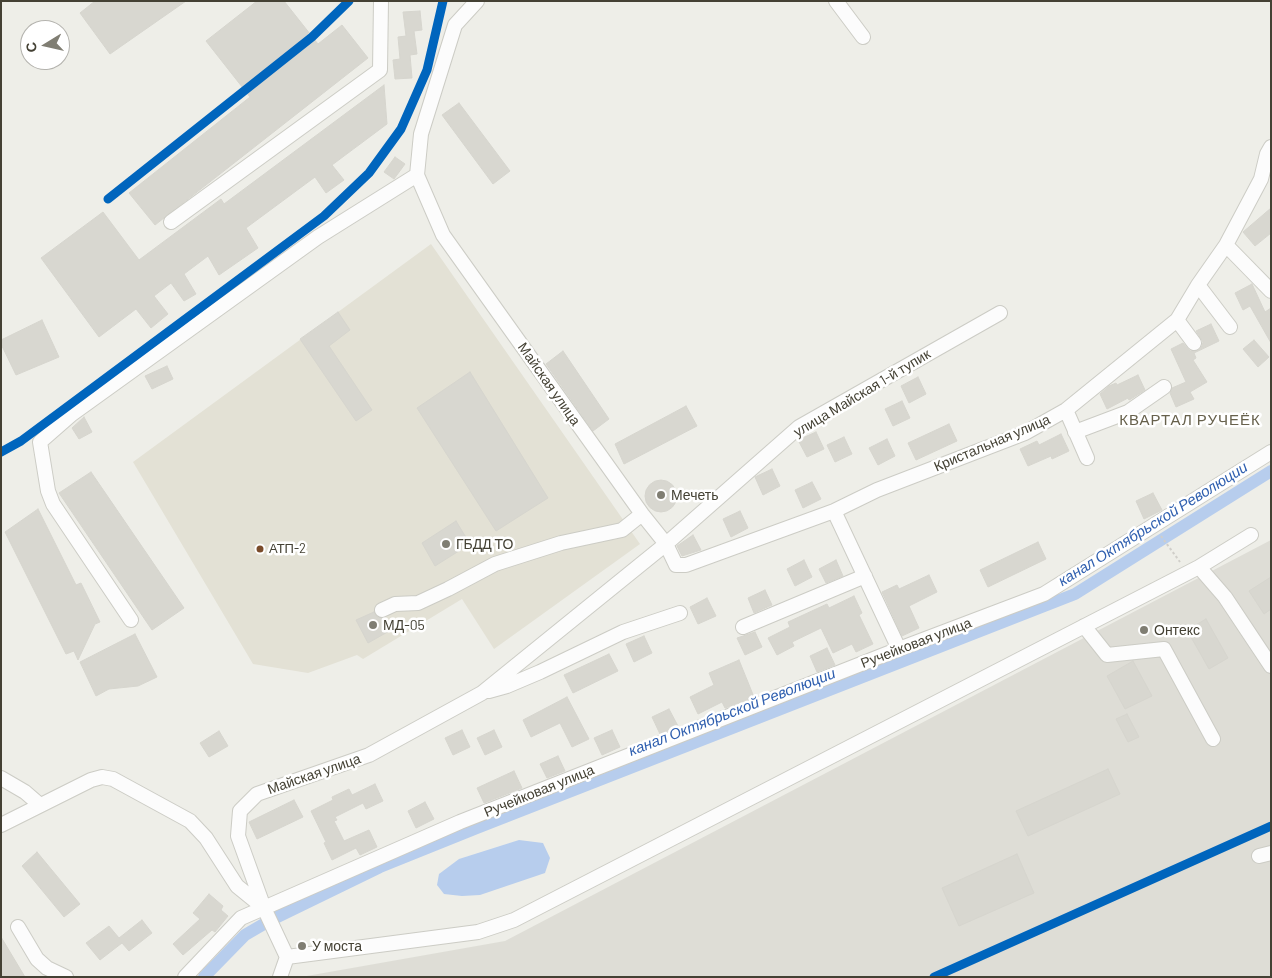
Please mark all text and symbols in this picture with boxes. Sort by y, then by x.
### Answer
north arrow [20,20,70,70]
text: С [21,41,40,54]
street label: Майская улица [514,339,584,429]
street label: улица Майская 1-й тупик [791,346,933,440]
street label: Кристальная улица [931,411,1053,475]
district label: КВАРТАЛ РУЧЕЁК [1118,411,1262,429]
water label: канал Октябрьской Революции [1055,458,1251,590]
place label: Мечеть [671,487,718,503]
marker: Мечеть [655,489,667,501]
place label: ГБДД ТО [456,536,513,552]
marker: ГБДД ТО [440,538,452,550]
place label: АТП-2 [269,541,306,557]
marker: АТП-2 [255,544,265,554]
street label: Ручейковая улица [858,614,974,672]
place label: МД-05 [383,617,425,633]
marker: МД-05 [367,619,379,631]
place label: Онтекс [1154,622,1200,638]
marker: Онтекс [1138,624,1150,636]
water label: канал Октябрьской Революции [626,664,838,760]
street label: Майская улица [265,750,363,798]
street label: Ручейковая улица [482,761,596,821]
place label: У моста [312,938,362,954]
marker: У моста [296,940,308,952]

